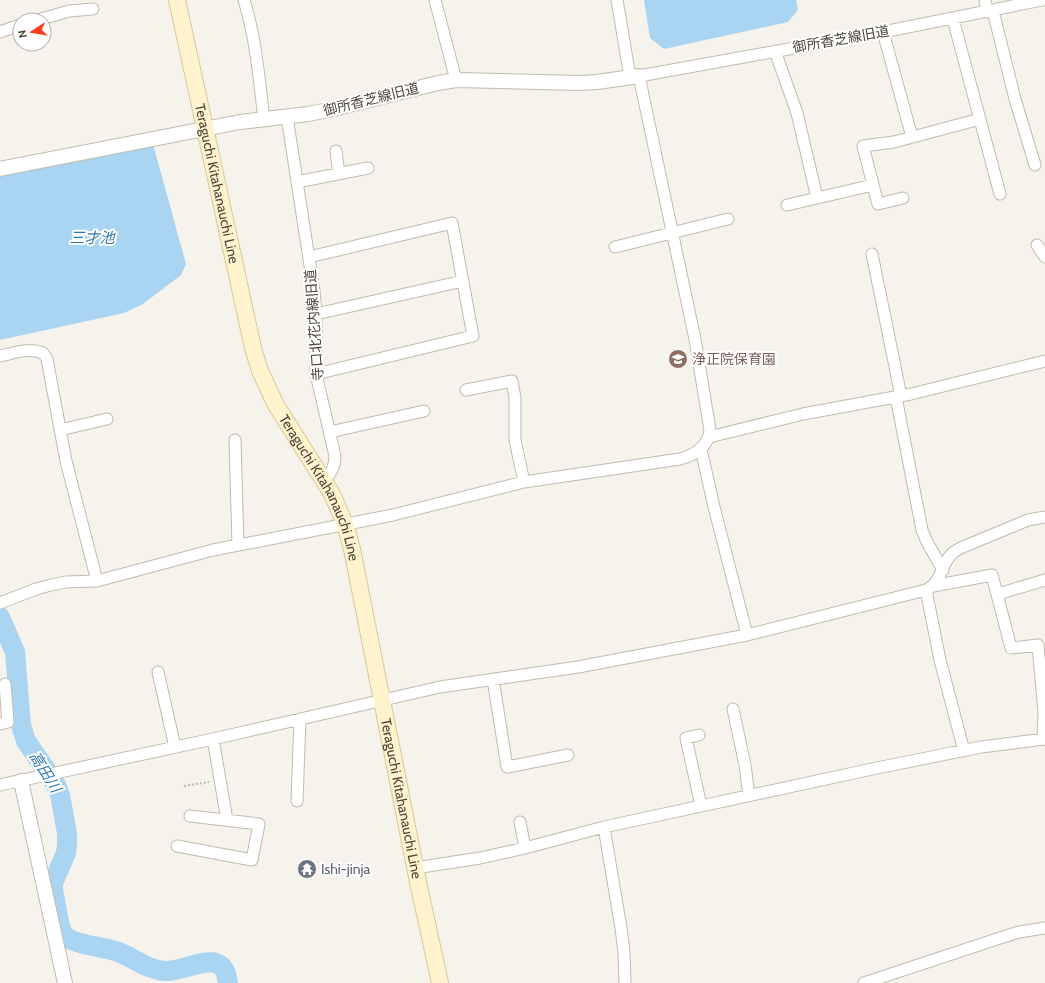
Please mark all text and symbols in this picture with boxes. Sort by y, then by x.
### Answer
north arrow [12,12,52,52]
street label: 御所香芝線旧道 [791,22,891,56]
text: N [15,29,30,39]
street label: 御所香芝線旧道 [321,78,421,120]
street label: Teraguchi Kitahanauchi Line [191,102,243,265]
water label: 三才池 [69,229,116,247]
street label: 寺口北花内線旧道 [301,269,327,381]
school or university icon: 浄正院保育園 [667,348,689,370]
place label: 浄正院保育園 [692,350,776,368]
street label: Teraguchi Kitahanauchi Line [275,411,363,562]
street label: Teraguchi Kitahanauchi Line [377,717,426,880]
water label: 高田川 [25,748,66,798]
temple icon: Ishi-jinja [296,858,318,880]
place label: Ishi-jinja [321,860,370,878]

